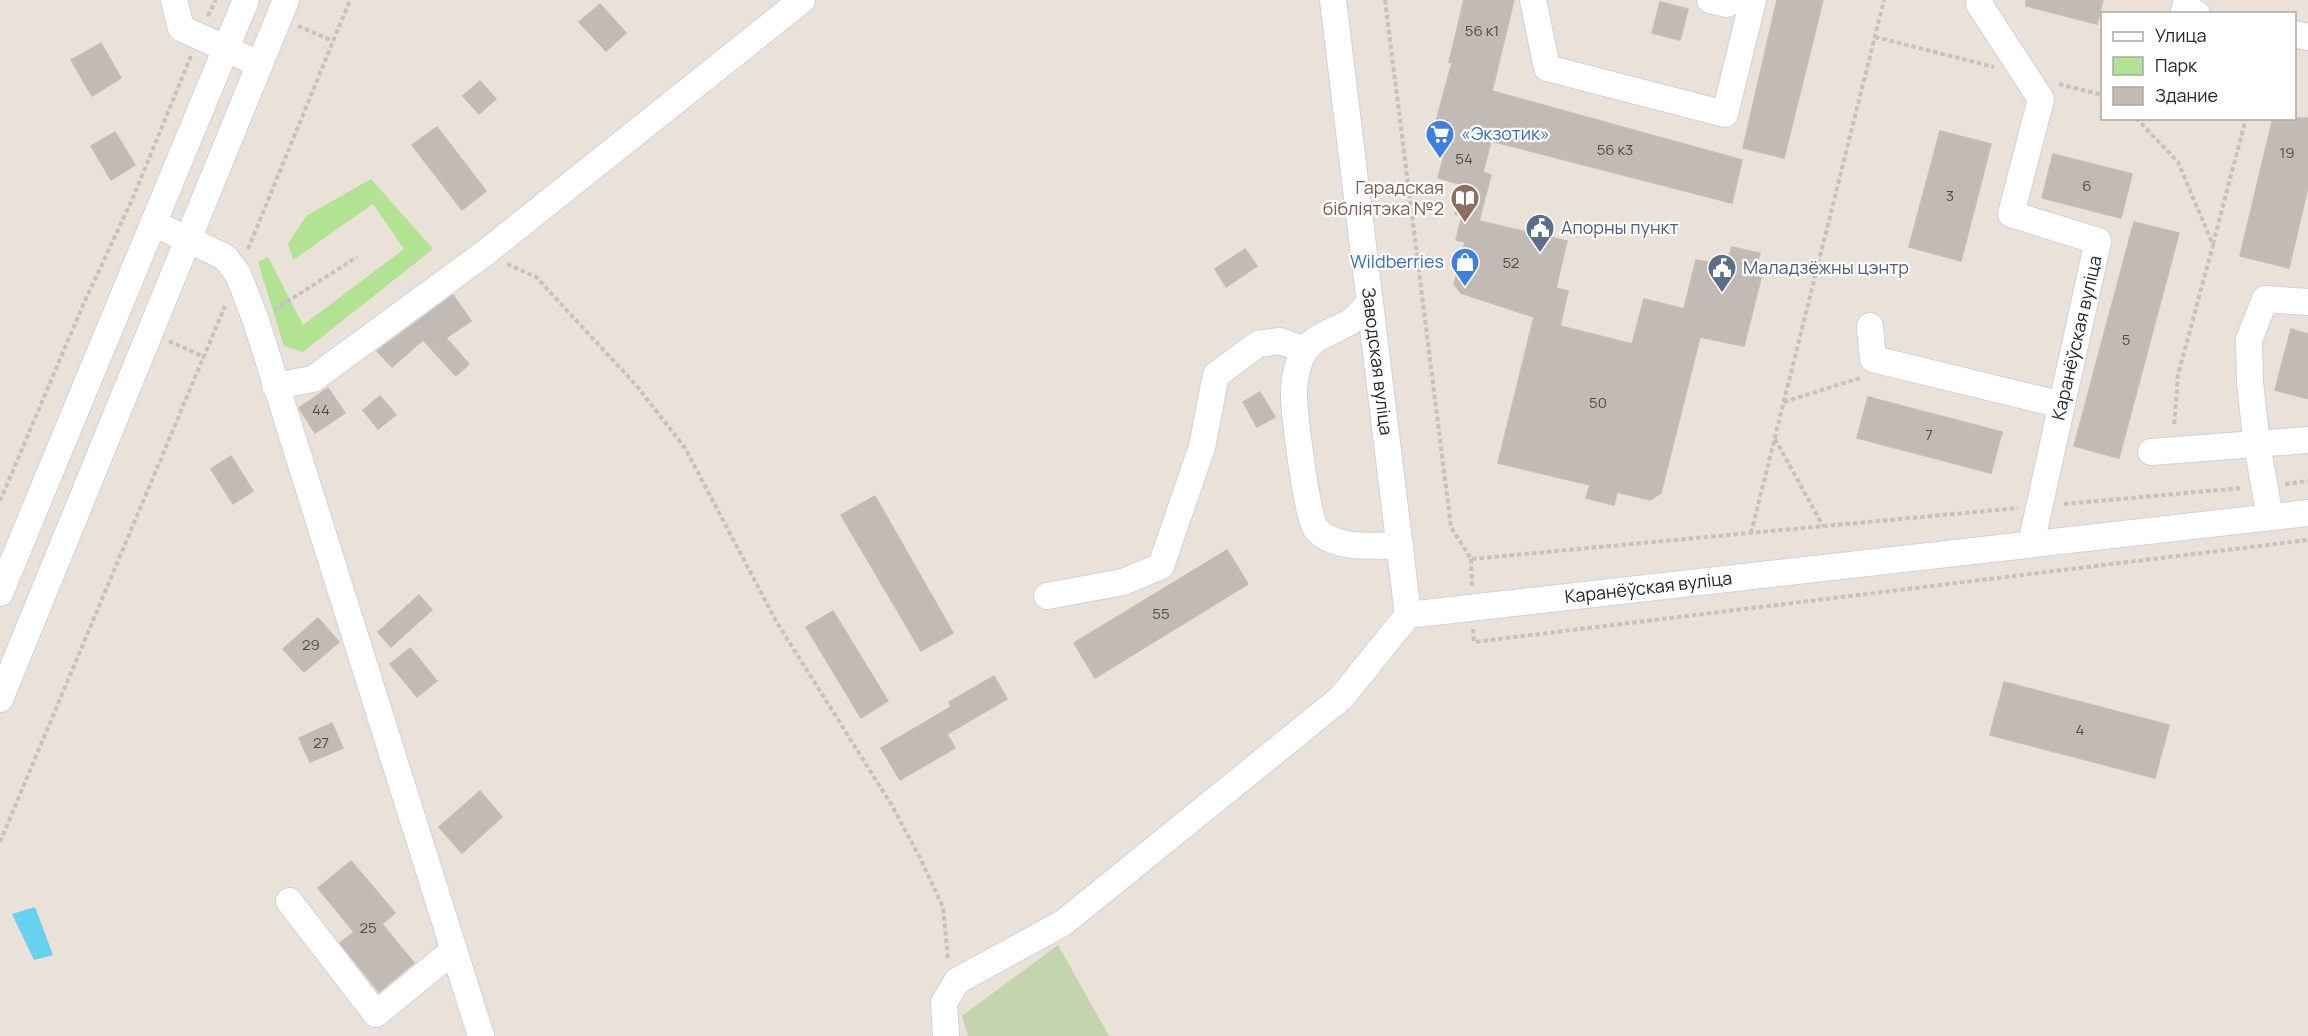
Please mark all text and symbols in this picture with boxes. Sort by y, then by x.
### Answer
legend [2101,12,2296,120]
house number: 56 к1 [1465,20,1499,41]
text: Улица [2155,23,2207,47]
text: Парк [2155,53,2198,77]
text: Здание [2155,83,2218,107]
supermarket icon: «Экзотик» [1424,118,1456,160]
place label: «Экзотик» [1461,121,1550,145]
house number: 56 к3 [1597,139,1633,160]
house number: 19 [2279,142,2295,163]
house number: 54 [1455,148,1473,169]
place label: Гарадская бібліятэка №2 [1323,175,1444,220]
house number: 6 [2082,175,2092,196]
library icon: Гарадская бібліятэка №2 [1449,182,1481,224]
house number: 3 [1946,185,1954,206]
public building icon: Апорны пункт [1524,212,1556,254]
place label: Апорны пункт [1561,215,1679,239]
shop icon: Wildberries [1449,246,1481,288]
place label: Wildberries [1350,249,1444,273]
house number: 52 [1503,252,1519,273]
public building icon: Маладзёжны цэнтр [1706,252,1738,294]
street label: Каранёўская вуліца [2045,253,2107,422]
place label: Маладзёжны цэнтр [1743,255,1909,279]
street label: Заводская вуліца [1357,286,1399,436]
house number: 5 [2122,329,2130,350]
house number: 50 [1589,392,1607,413]
house number: 44 [312,399,330,420]
house number: 7 [1925,424,1933,445]
street label: Каранёўская вуліца [1563,565,1733,608]
house number: 55 [1152,603,1170,624]
house number: 29 [302,634,320,655]
house number: 4 [2076,719,2085,740]
house number: 27 [313,732,329,753]
house number: 25 [359,917,377,938]

